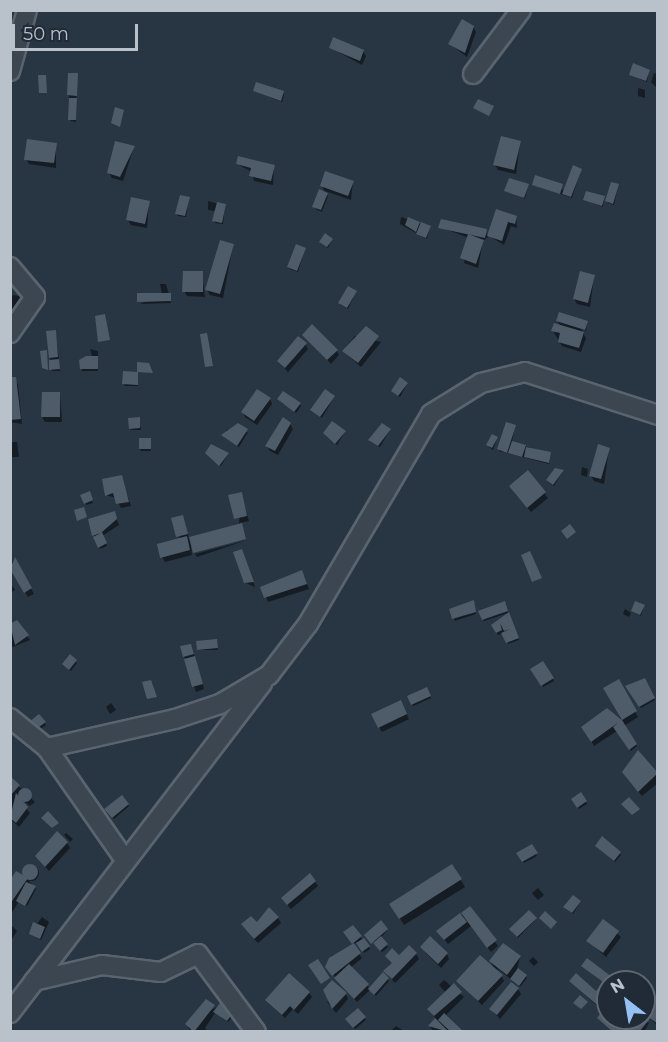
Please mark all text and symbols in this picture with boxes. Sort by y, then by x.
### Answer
scale bar [15,12,141,50]
text: 50 m [23,23,69,45]
north arrow [596,970,656,1030]
text: N [607,974,628,997]

